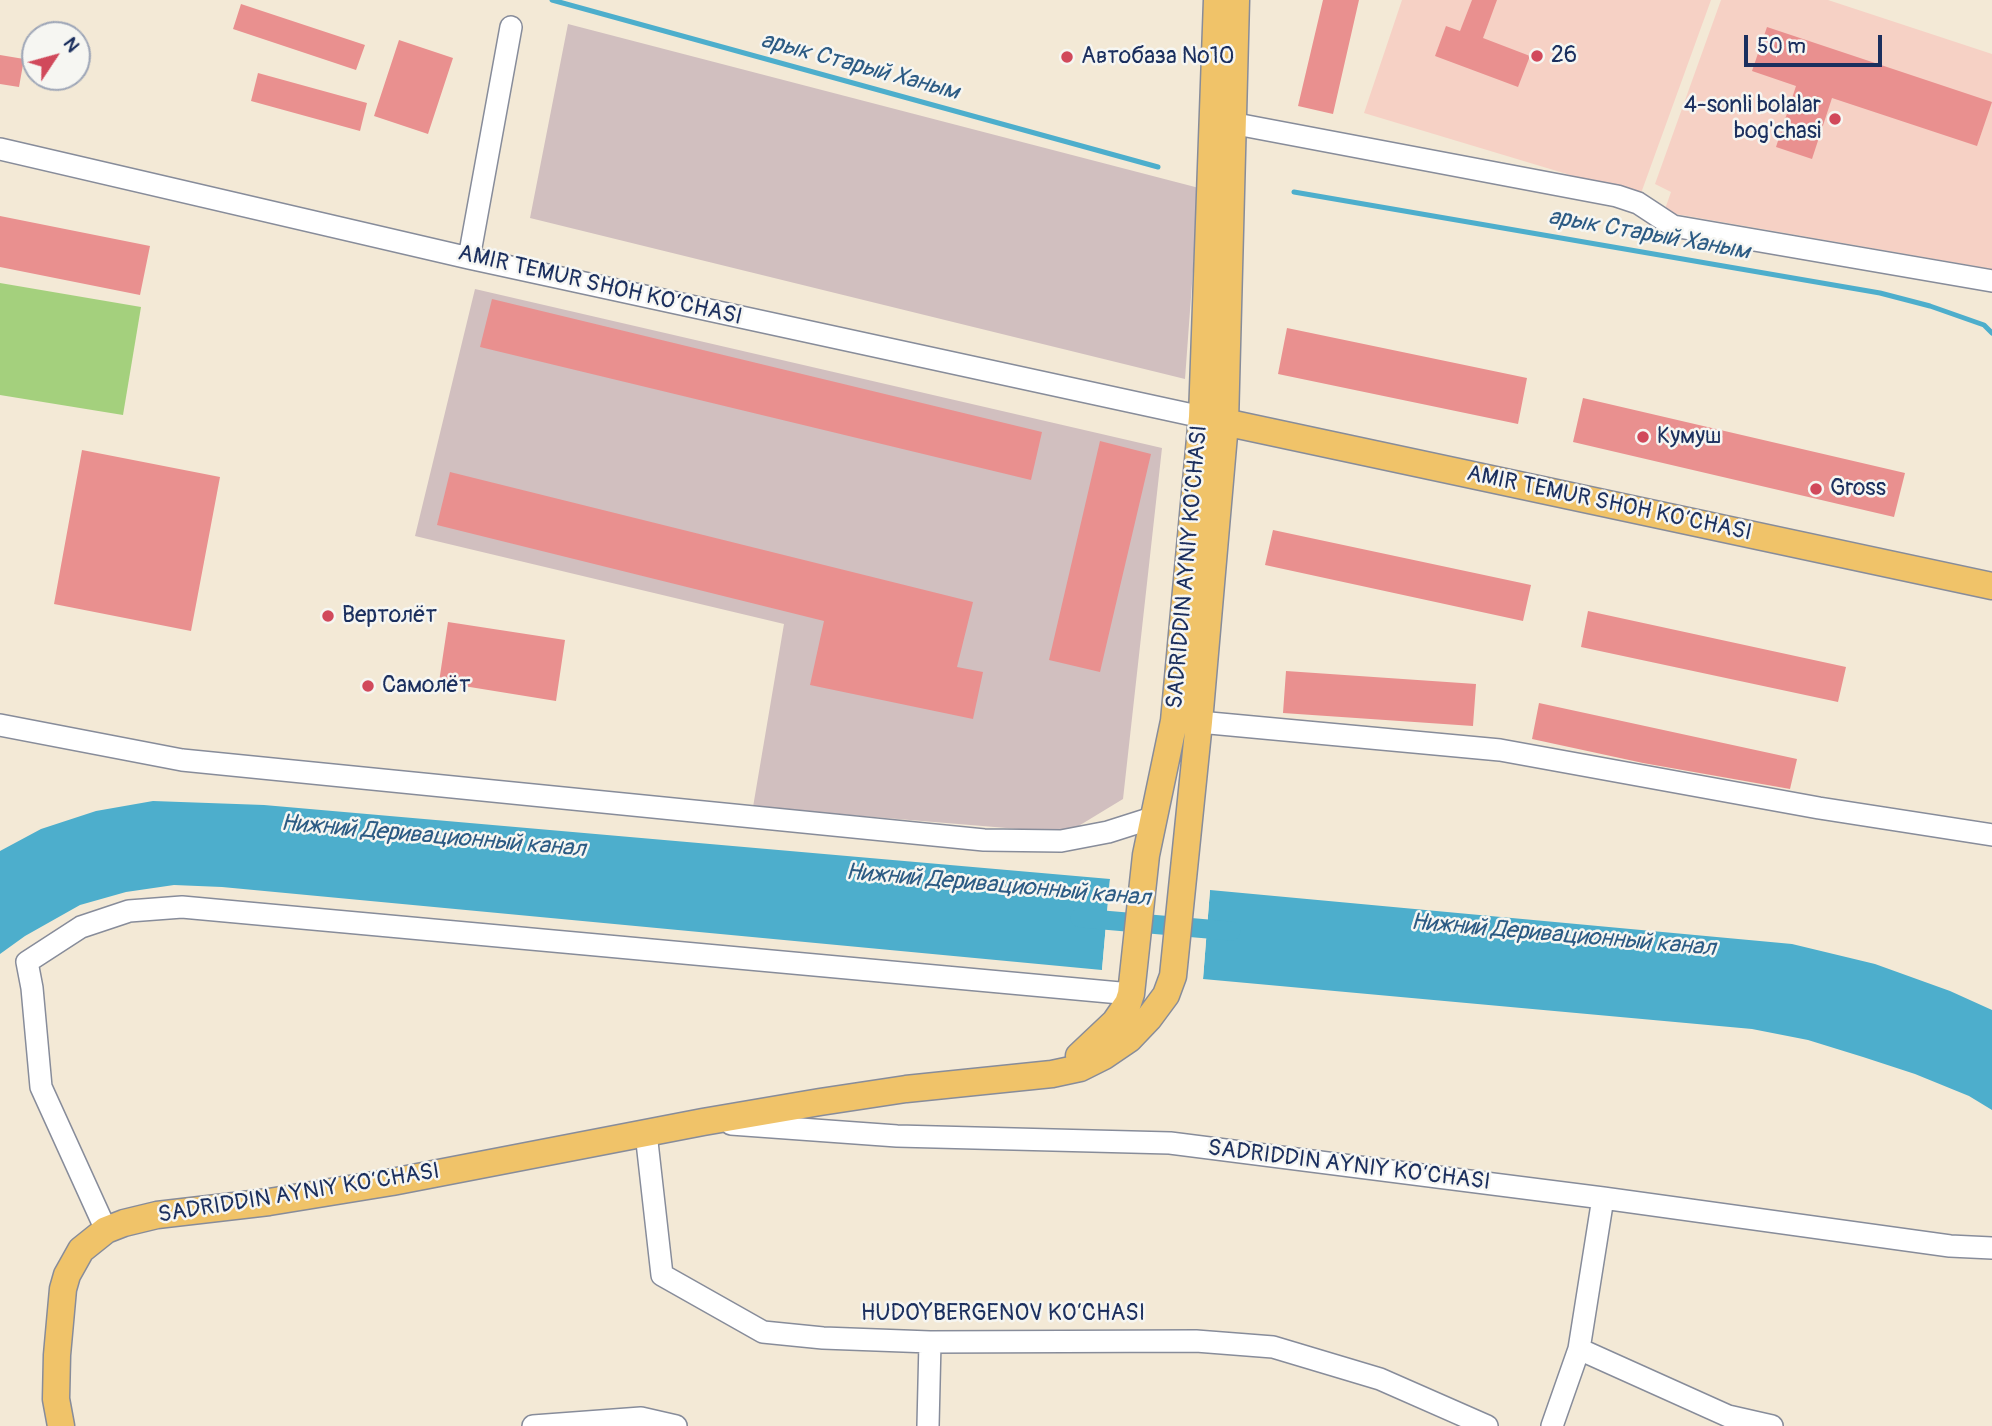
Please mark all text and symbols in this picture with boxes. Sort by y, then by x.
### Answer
north arrow [21,21,91,91]
scale bar [1747,21,1885,65]
water label: арык Старый Ханым [758,27,962,107]
text: N [58,33,85,57]
text: 50 m [1757,33,1806,60]
place label: 26 [1551,42,1577,70]
place label: Автобаза №10 [1081,43,1234,71]
marker: 26 [1529,48,1545,64]
marker: Автобаза №10 [1059,49,1075,65]
place label: 4-sonli bolalar bog'chasi [1684,92,1821,146]
marker: 4-sonli bolalar bog'chasi [1827,111,1843,127]
water label: арык Старый Ханым [1546,203,1752,267]
street label: AMIR TEMUR SHOH KO‘CHASI [455,240,745,332]
place label: Кумуш [1657,423,1721,451]
street label: SADRIDDIN AYNIY KO‘CHASI [1162,424,1214,710]
marker: Кумуш [1635,429,1651,445]
street label: AMIR TEMUR SHOH KO‘CHASI [1464,460,1754,548]
place label: Gross [1830,475,1886,503]
marker: Gross [1808,481,1824,497]
place label: Вертолёт [342,602,437,630]
marker: Вертолёт [320,608,336,624]
place label: Самолёт [382,672,470,700]
marker: Самолёт [360,678,376,694]
water label: Нижний Деривационный канал [279,809,587,865]
water label: Нижний Деривационный канал [844,858,1152,914]
water label: Нижний Деривационный канал [1409,908,1717,964]
street label: SADRIDDIN AYNIY KO‘CHASI [1206,1135,1492,1197]
street label: SADRIDDIN AYNIY KO‘CHASI [156,1158,442,1230]
street label: HUDOYBERGENOV KO‘CHASI [861,1300,1145,1328]

